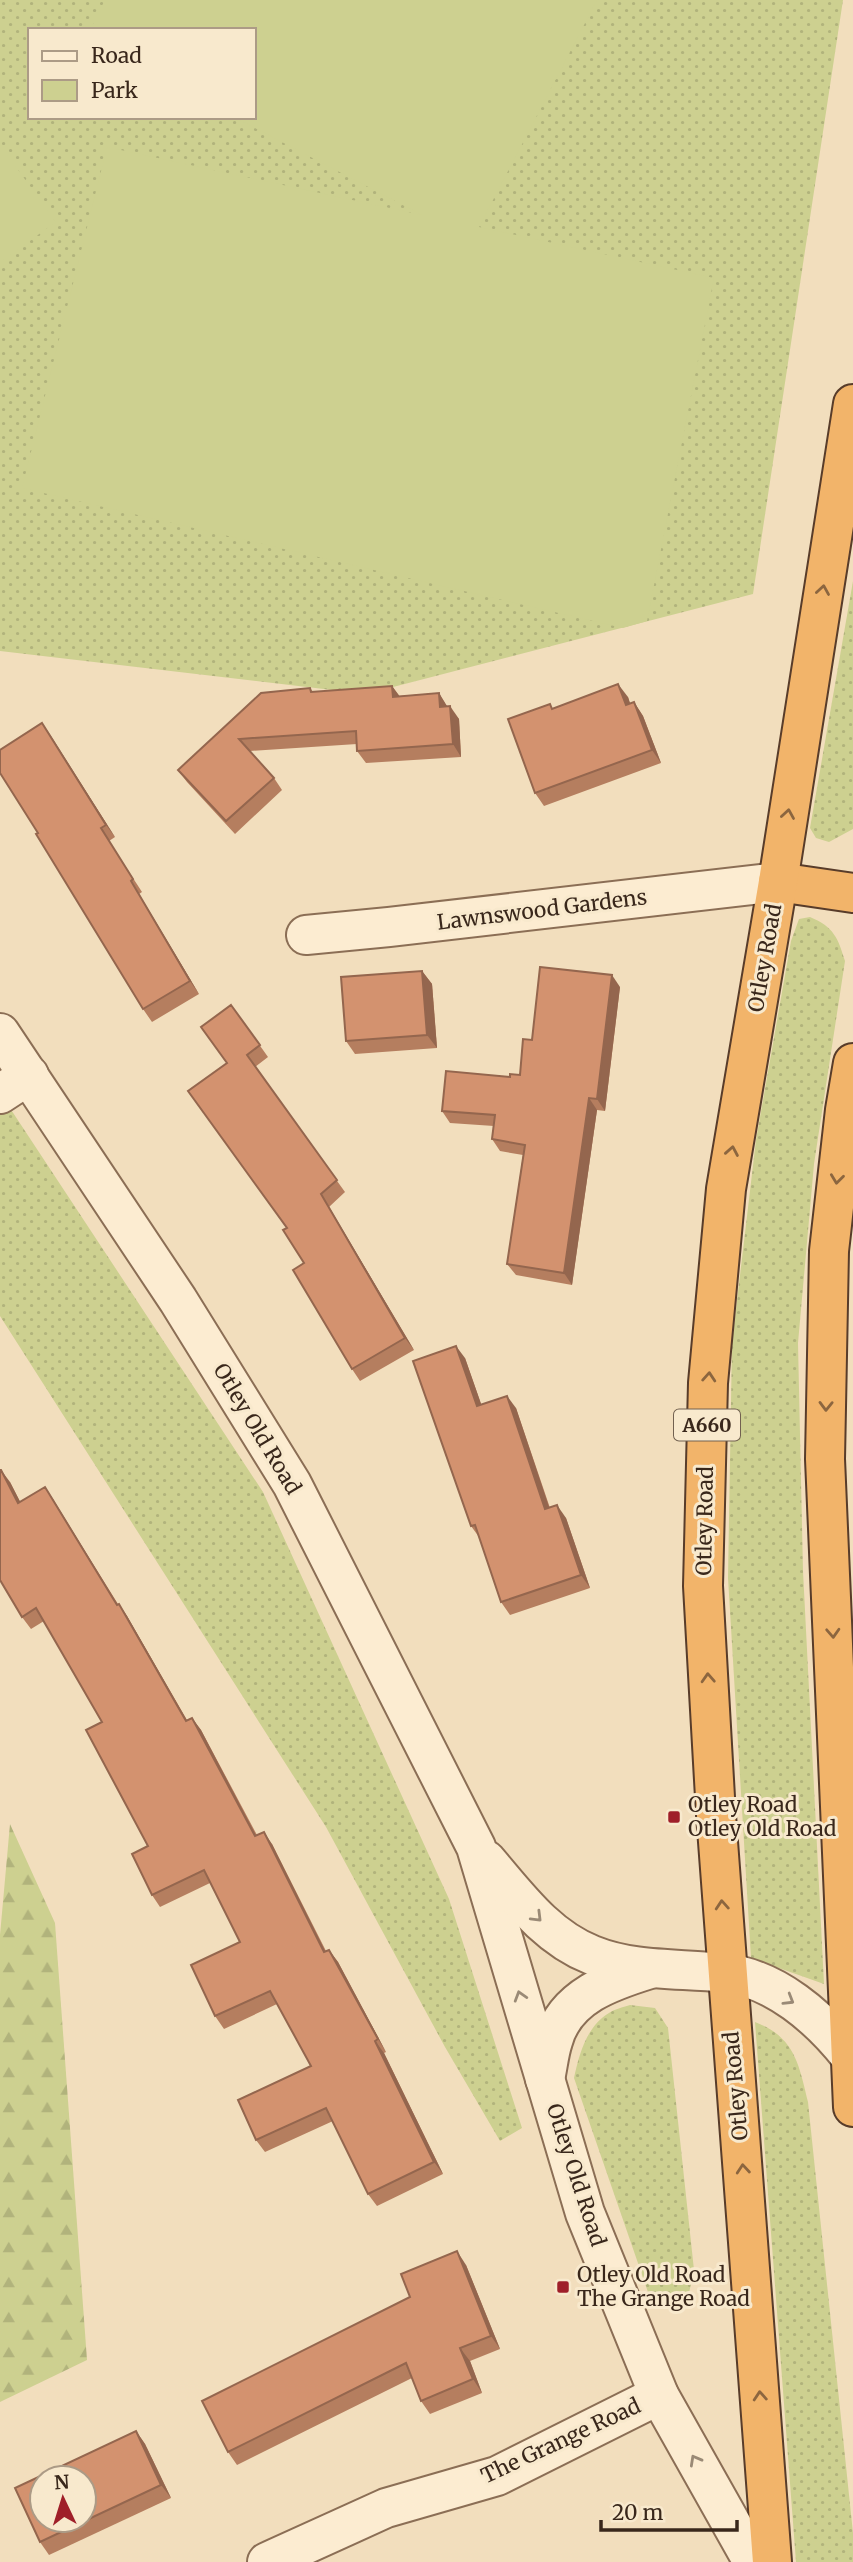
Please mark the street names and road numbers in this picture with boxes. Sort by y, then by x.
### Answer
street label: Lawnswood Gardens [435,883,648,936]
street label: Otley Road [742,901,787,1014]
street label: Otley Old Road [208,1358,307,1500]
road number: A660 [674,1410,740,1441]
street label: Otley Road [690,1466,719,1576]
street label: Otley Road [717,2030,754,2142]
street label: Otley Old Road [541,2100,612,2250]
street label: The Grange Road [477,2392,645,2489]

